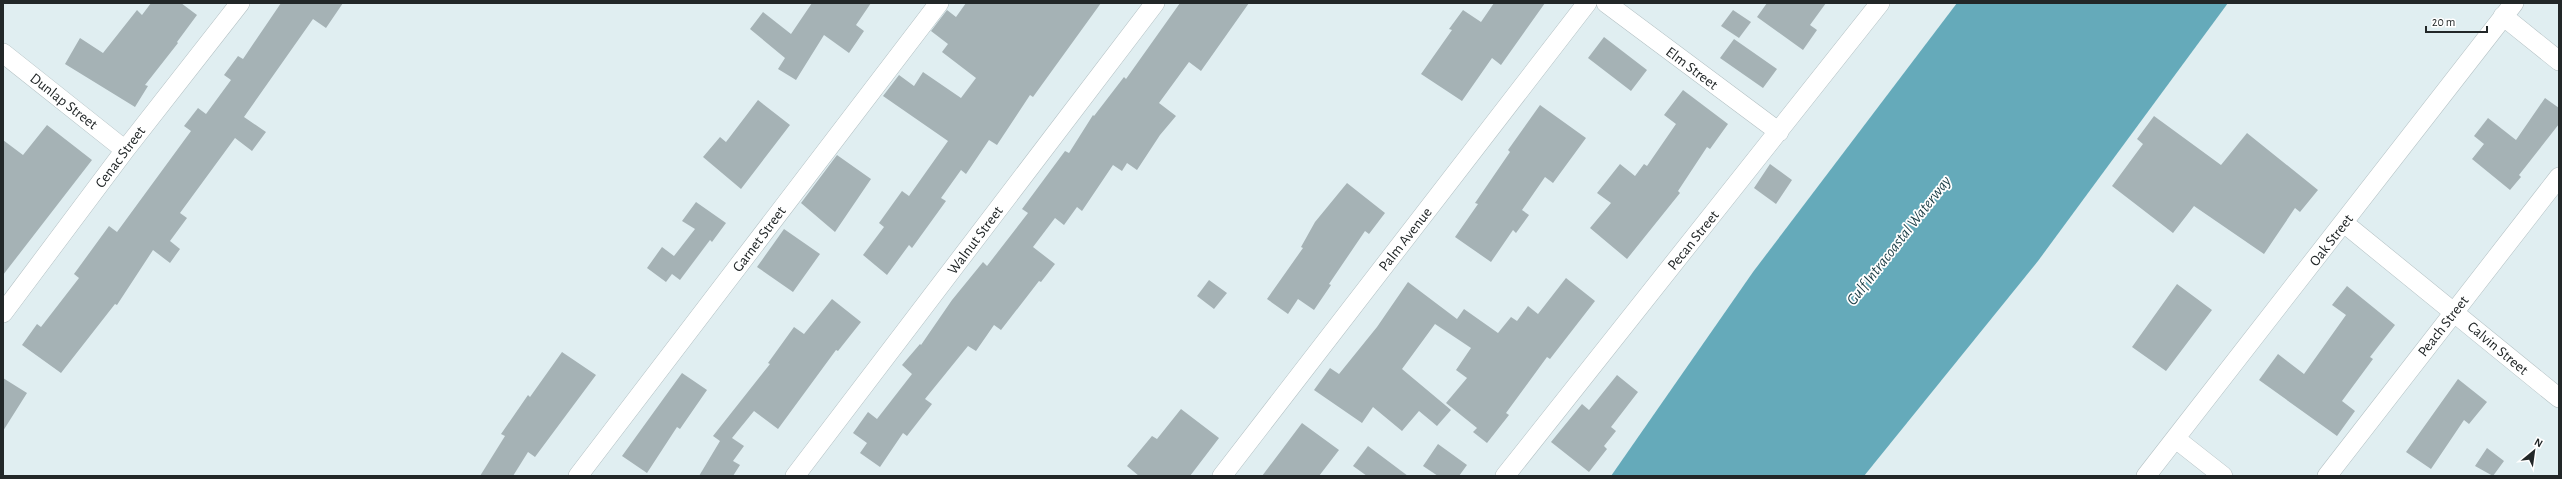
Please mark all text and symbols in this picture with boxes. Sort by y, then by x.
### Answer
scale bar [2426,8,2487,34]
text: 20 m [2432,16,2455,28]
street label: Elm Street [1663,44,1721,93]
street label: Dunlap Street [27,71,100,132]
street label: Cenac Street [93,124,148,191]
water label: Gulf Intracoastal Waterway [1844,173,1954,308]
street label: Walnut Street [945,203,1006,277]
street label: Garnet Street [730,204,789,275]
street label: Palm Avenue [1376,205,1435,274]
street label: Pecan Street [1665,207,1722,273]
street label: Oak Street [2307,211,2356,269]
street label: Peach Street [2415,293,2472,359]
street label: Calvin Street [2465,319,2531,378]
north arrow [2514,431,2554,471]
text: N [2533,436,2545,449]

